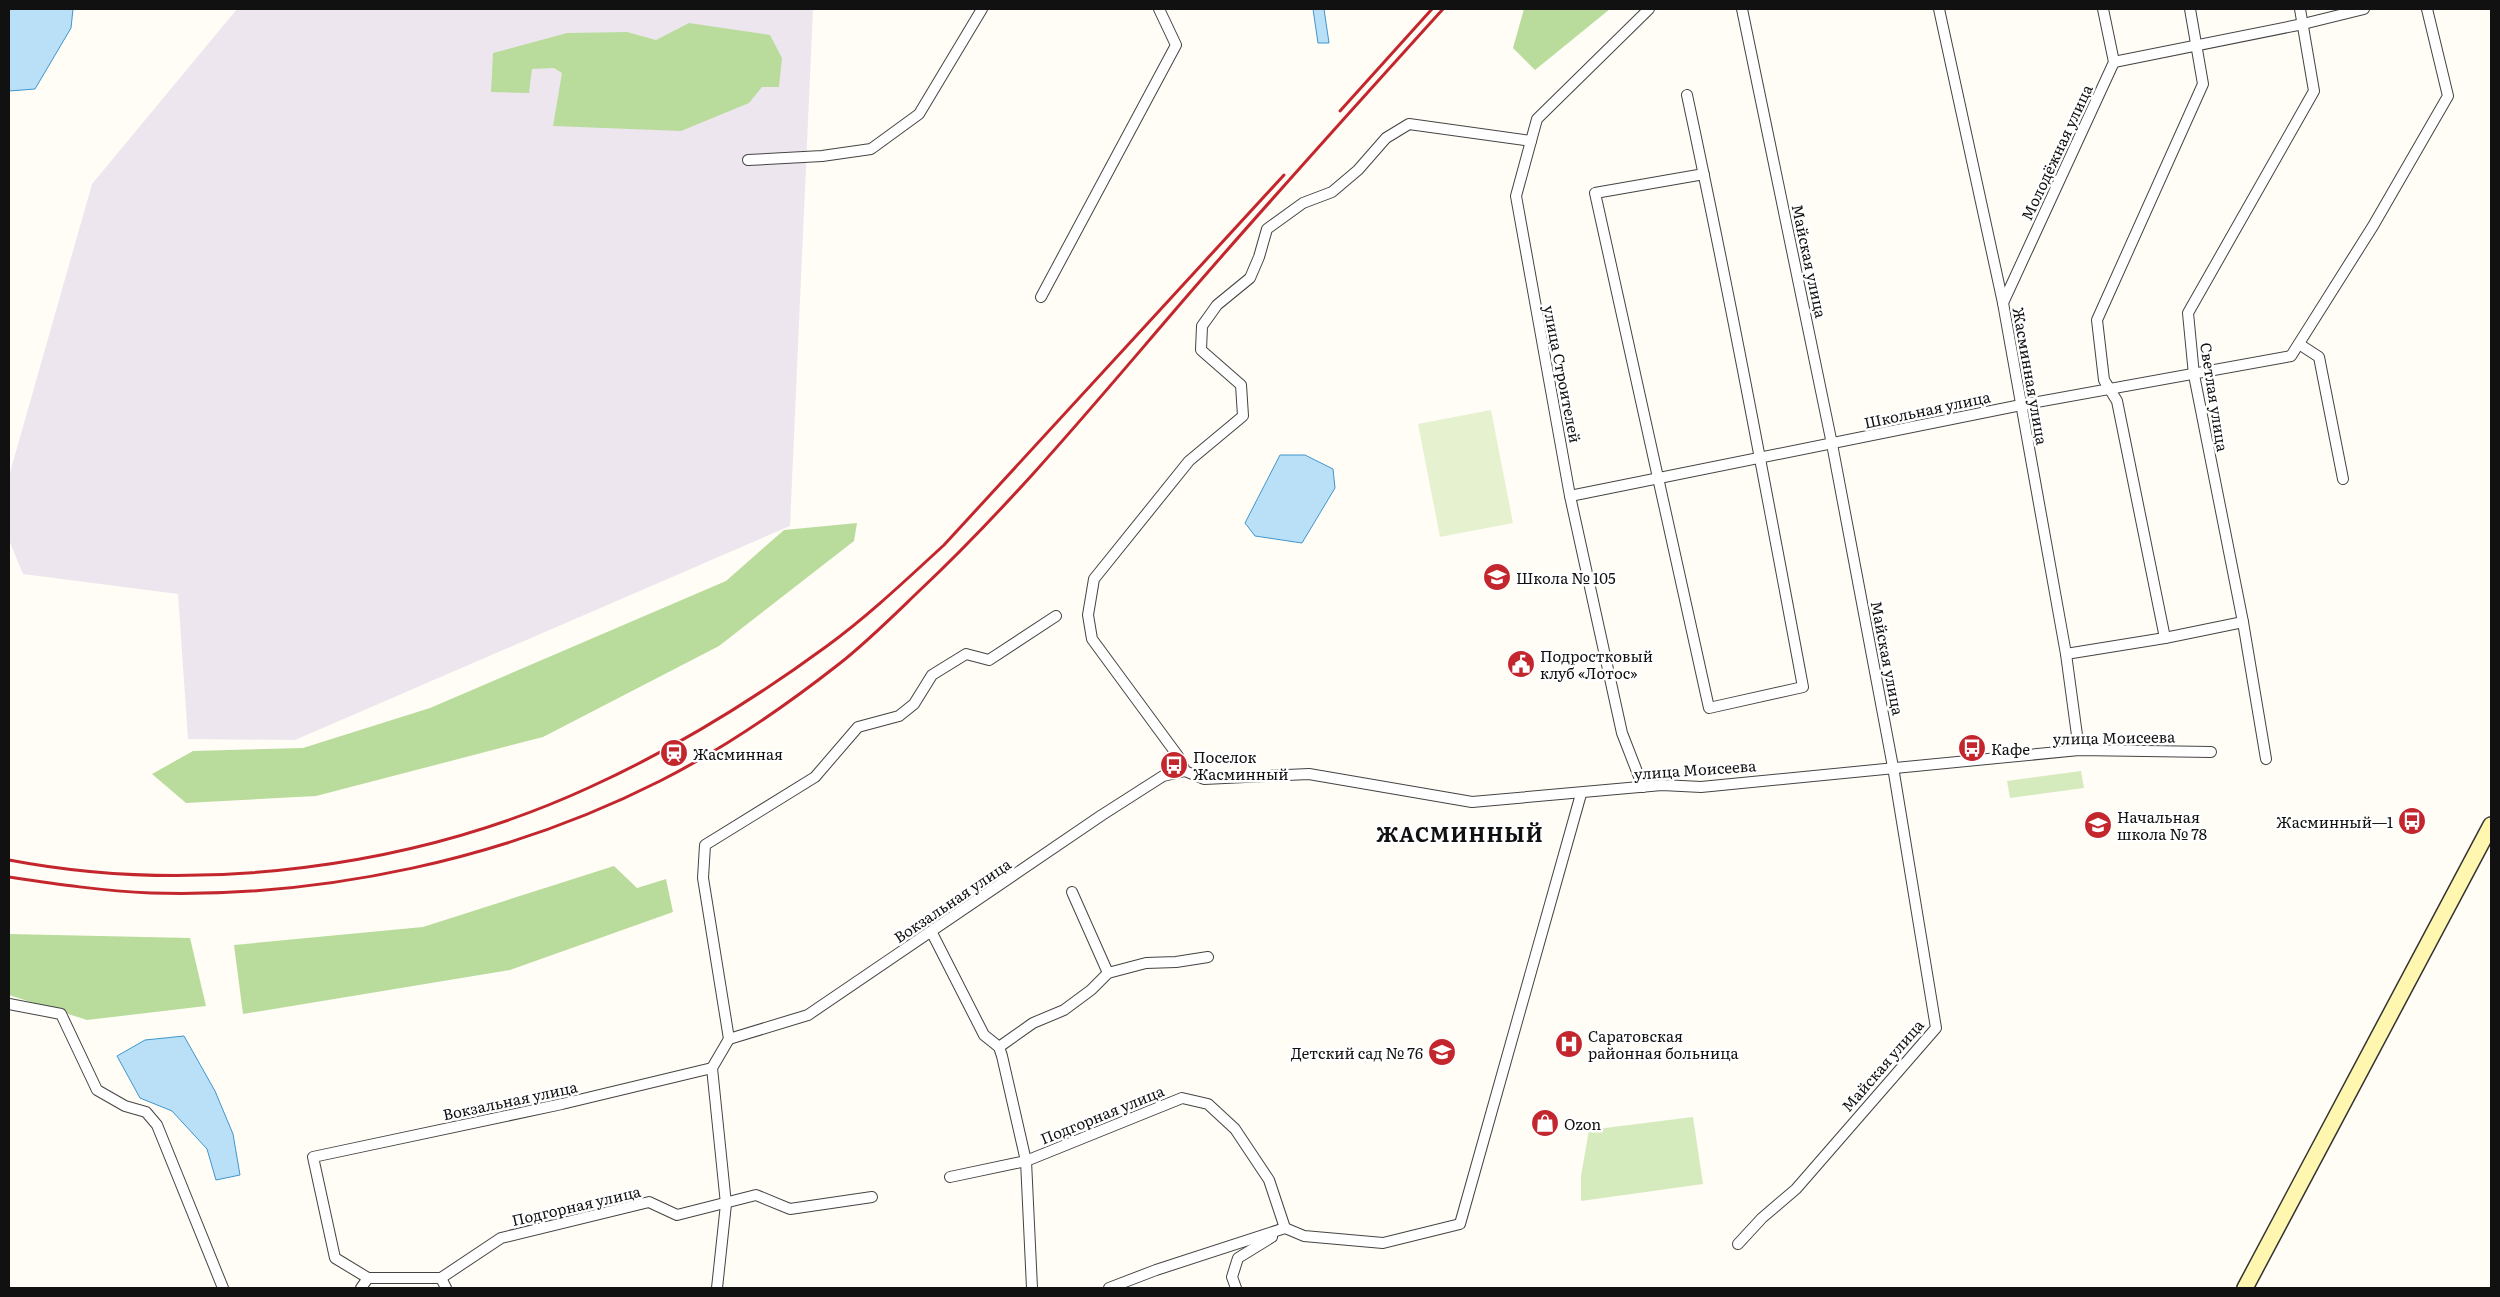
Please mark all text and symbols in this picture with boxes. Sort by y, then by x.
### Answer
street label: Молодёжная улица [2014,79,2098,224]
street label: Майская улица [1787,202,1833,321]
street label: улица Строителей [1538,303,1588,445]
street label: Жасминная улица [2008,305,2055,447]
street label: Светлая улица [2195,341,2235,454]
street label: Школьная улица [1862,384,1993,434]
school or university icon: Школа № 105 [1482,562,1512,592]
place label: Школа № 105 [1516,566,1616,589]
street label: Майская улица [1866,599,1911,718]
place label: Подростковый клуб «Лотос» [1540,644,1653,684]
public building icon: Подростковый клуб «Лотос» [1506,649,1536,679]
street label: улица Моисеева [2053,724,2176,750]
bus stop icon: Кафе [1957,733,1987,763]
place label: Кафе [1991,737,2030,760]
station icon: Жасминная [659,738,689,768]
place label: Жасминная [693,742,783,765]
place label: Поселок Жасминный [1193,745,1289,785]
bus stop icon: Поселок Жасминный [1159,750,1189,780]
street label: улица Моисеева [1633,753,1758,785]
place label: Начальная школа № 78 [2117,805,2207,845]
bus stop icon: Жасминный—1 [2397,806,2427,836]
school or university icon: Начальная школа № 78 [2083,810,2113,840]
place label: Жасминный—1 [2276,810,2393,833]
district label: ЖАСМИННЫЙ [1376,818,1544,848]
street label: Вокзальная улица [889,852,1016,948]
street label: Майская улица [1835,1013,1929,1116]
place label: Саратовская районная больница [1588,1024,1740,1064]
hospital icon: Саратовская районная больница [1554,1029,1584,1059]
school or university icon: Детский сад № 76 [1427,1037,1457,1067]
place label: Детский сад № 76 [1291,1041,1423,1064]
street label: Вокзальная улица [441,1074,580,1126]
street label: Подгорная улица [1037,1078,1168,1149]
shop icon: Ozon [1530,1108,1560,1138]
place label: Ozon [1564,1112,1601,1135]
street label: Подгорная улица [509,1179,644,1231]

